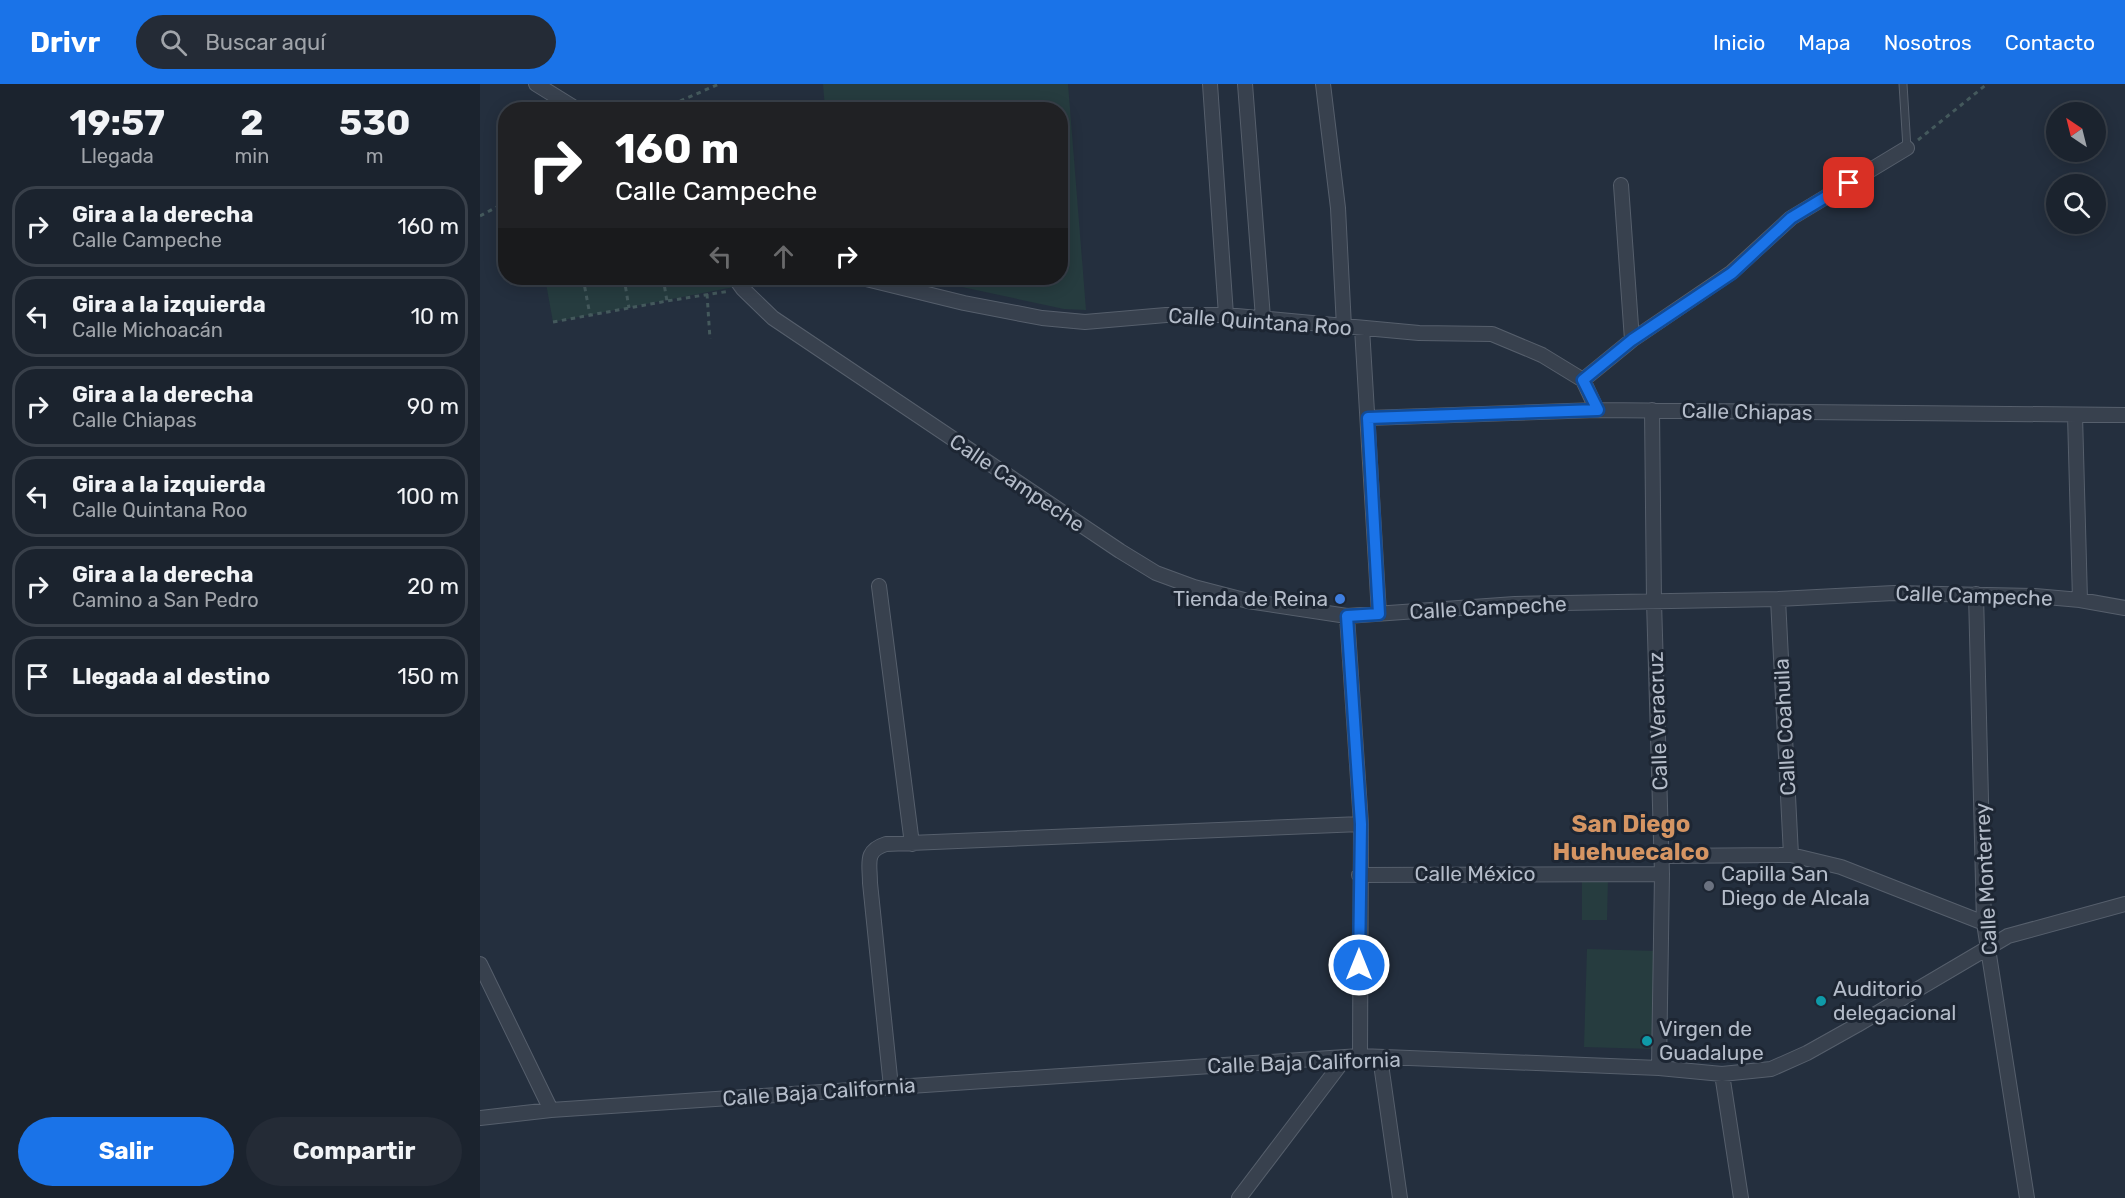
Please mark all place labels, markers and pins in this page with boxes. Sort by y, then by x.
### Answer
pin [1823,157,1874,208]
place label: Tienda de Reina [1173,586,1328,611]
marker: Tienda de Reina [1333,592,1347,606]
place label: Capilla San Diego de Alcala [1721,861,1870,910]
marker: Capilla San Diego de Alcala [1702,879,1716,893]
place label: Auditorio delegacional [1833,976,1956,1025]
marker: Auditorio delegacional [1814,994,1828,1008]
place label: Virgen de Guadalupe [1659,1016,1764,1065]
marker: Virgen de Guadalupe [1640,1034,1654,1048]

